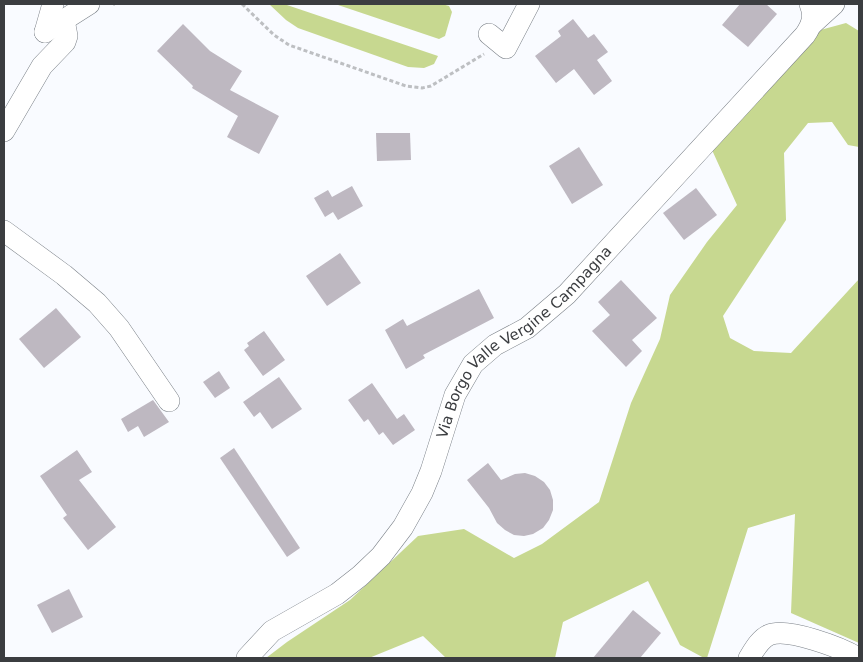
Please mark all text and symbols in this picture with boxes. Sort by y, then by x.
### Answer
street label: Via Borgo Valle Vergine Campagna [433,242,616,440]

